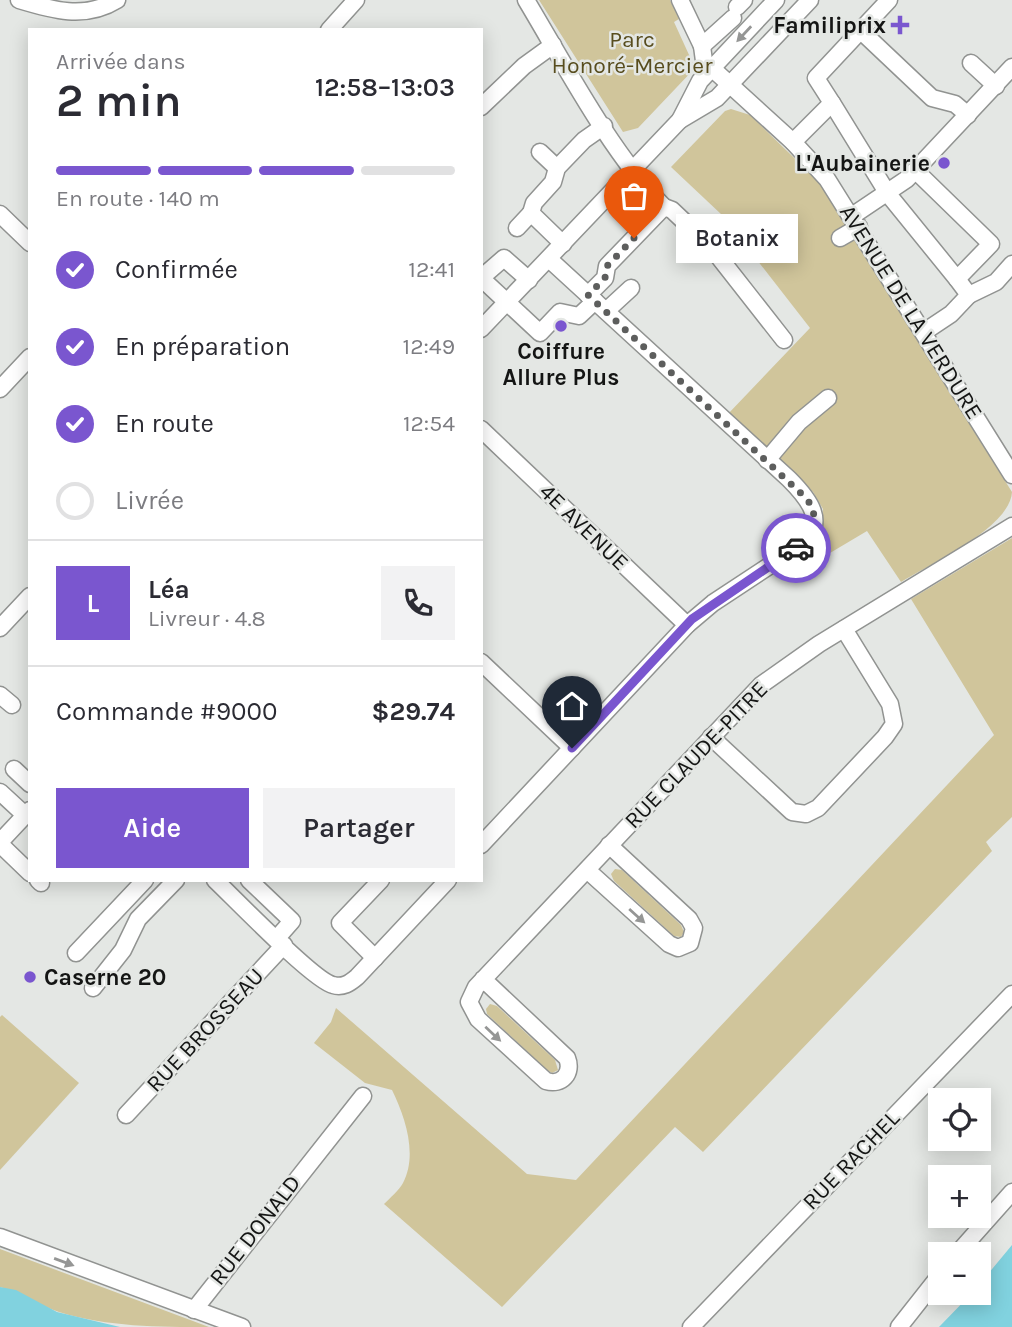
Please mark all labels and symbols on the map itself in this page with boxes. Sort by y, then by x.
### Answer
place label: Familiprix [773,12,886,39]
marker: Familiprix [892,17,908,33]
one-way arrow [737,25,753,42]
park label: Parc Honoré-Mercier [552,26,713,79]
place label: L'Aubainerie [795,150,930,177]
marker: L'Aubainerie [936,155,952,171]
pin [604,166,664,238]
street label: AVENUE DE LA VERDURE [834,200,988,424]
callout: Botanix [676,214,798,262]
marker: Coiffure Allure Plus [553,318,569,334]
place label: Coiffure Allure Plus [503,338,619,391]
street label: 4E AVENUE [534,478,634,576]
courier [761,513,831,583]
pin [542,676,602,748]
street label: RUE CLAUDE-PITRE [619,676,773,834]
one-way arrow [628,907,645,923]
street label: RUE BROSSEAU [141,962,269,1098]
place label: Caserne 20 [44,964,166,991]
marker: Caserne 20 [22,969,38,985]
one-way arrow [484,1025,501,1041]
street label: RUE RACHEL [797,1104,905,1215]
street label: RUE DONALD [204,1170,306,1290]
one-way arrow [53,1257,74,1268]

